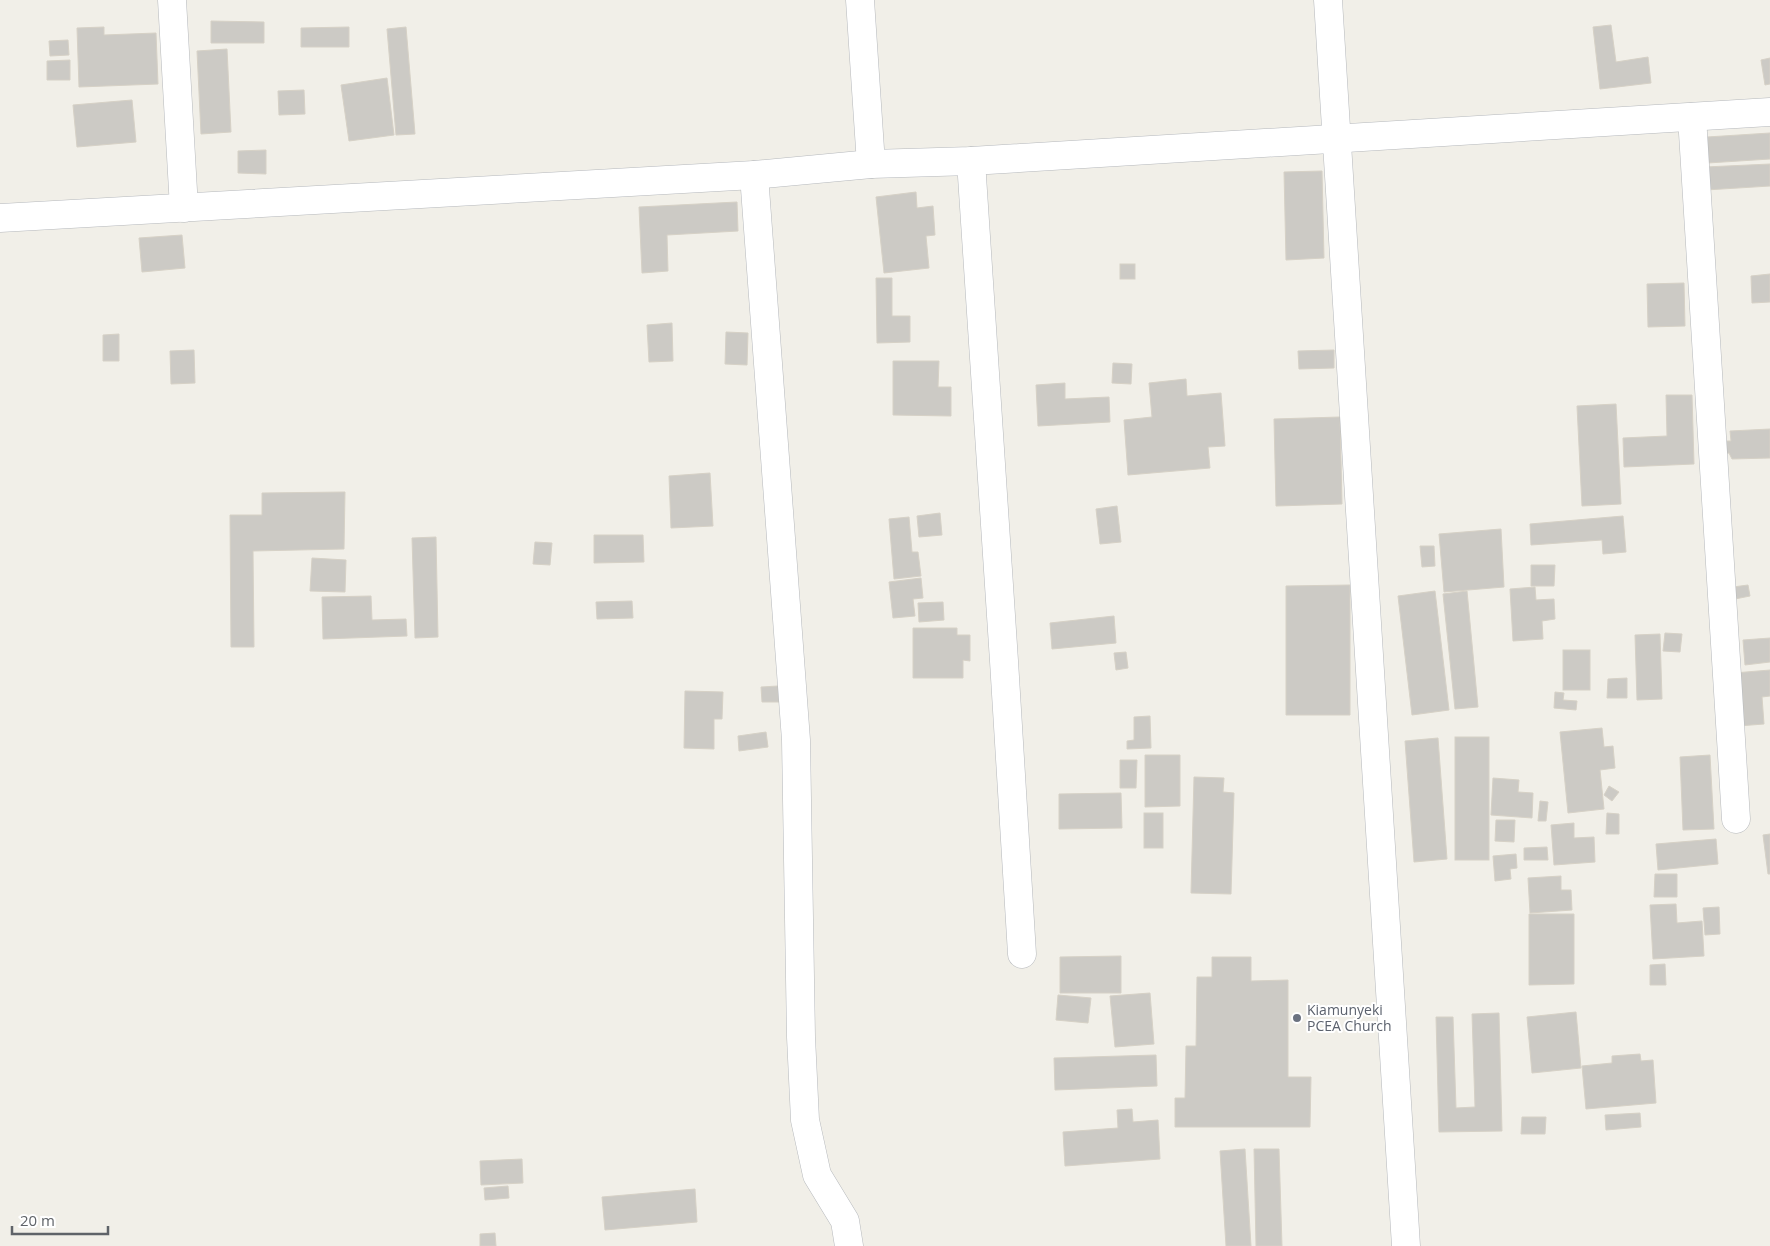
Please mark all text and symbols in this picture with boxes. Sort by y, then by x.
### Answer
place label: Kiamunyeki PCEA Church [1307,1000,1392,1035]
marker: Kiamunyeki PCEA Church [1291,1012,1303,1024]
scale bar [12,1204,109,1236]
text: 20 m [20,1210,55,1230]

